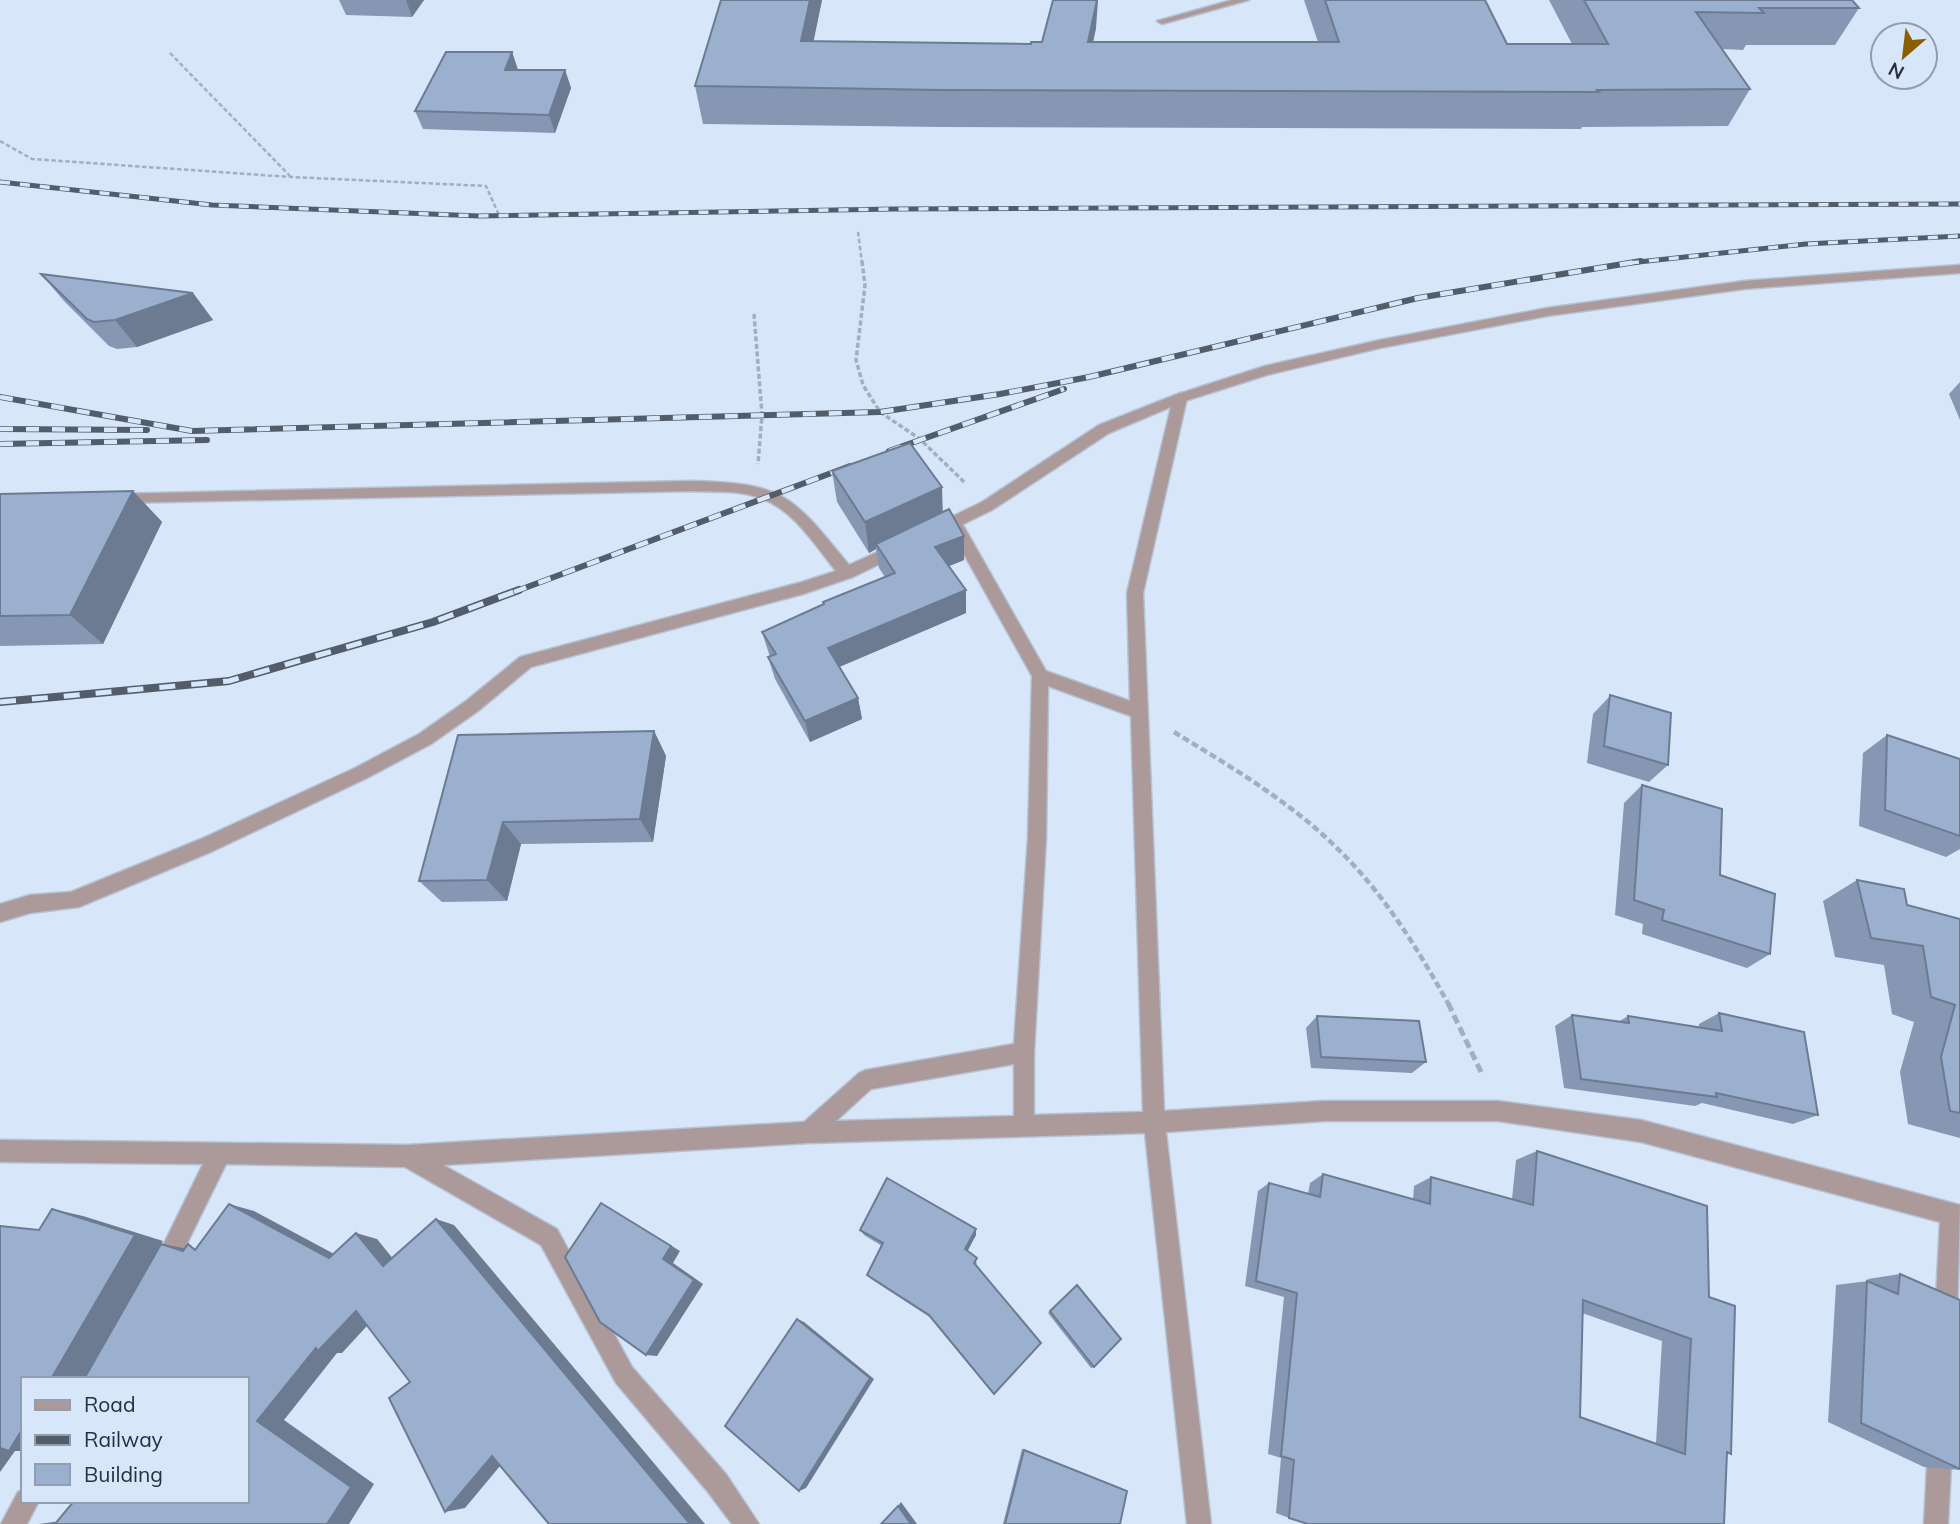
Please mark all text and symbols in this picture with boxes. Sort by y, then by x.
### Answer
north arrow [1869,21,1939,91]
text: N [1884,57,1908,85]
legend [21,1377,248,1503]
text: Road [84,1391,135,1417]
text: Railway [84,1426,163,1452]
text: Building [84,1461,163,1487]

